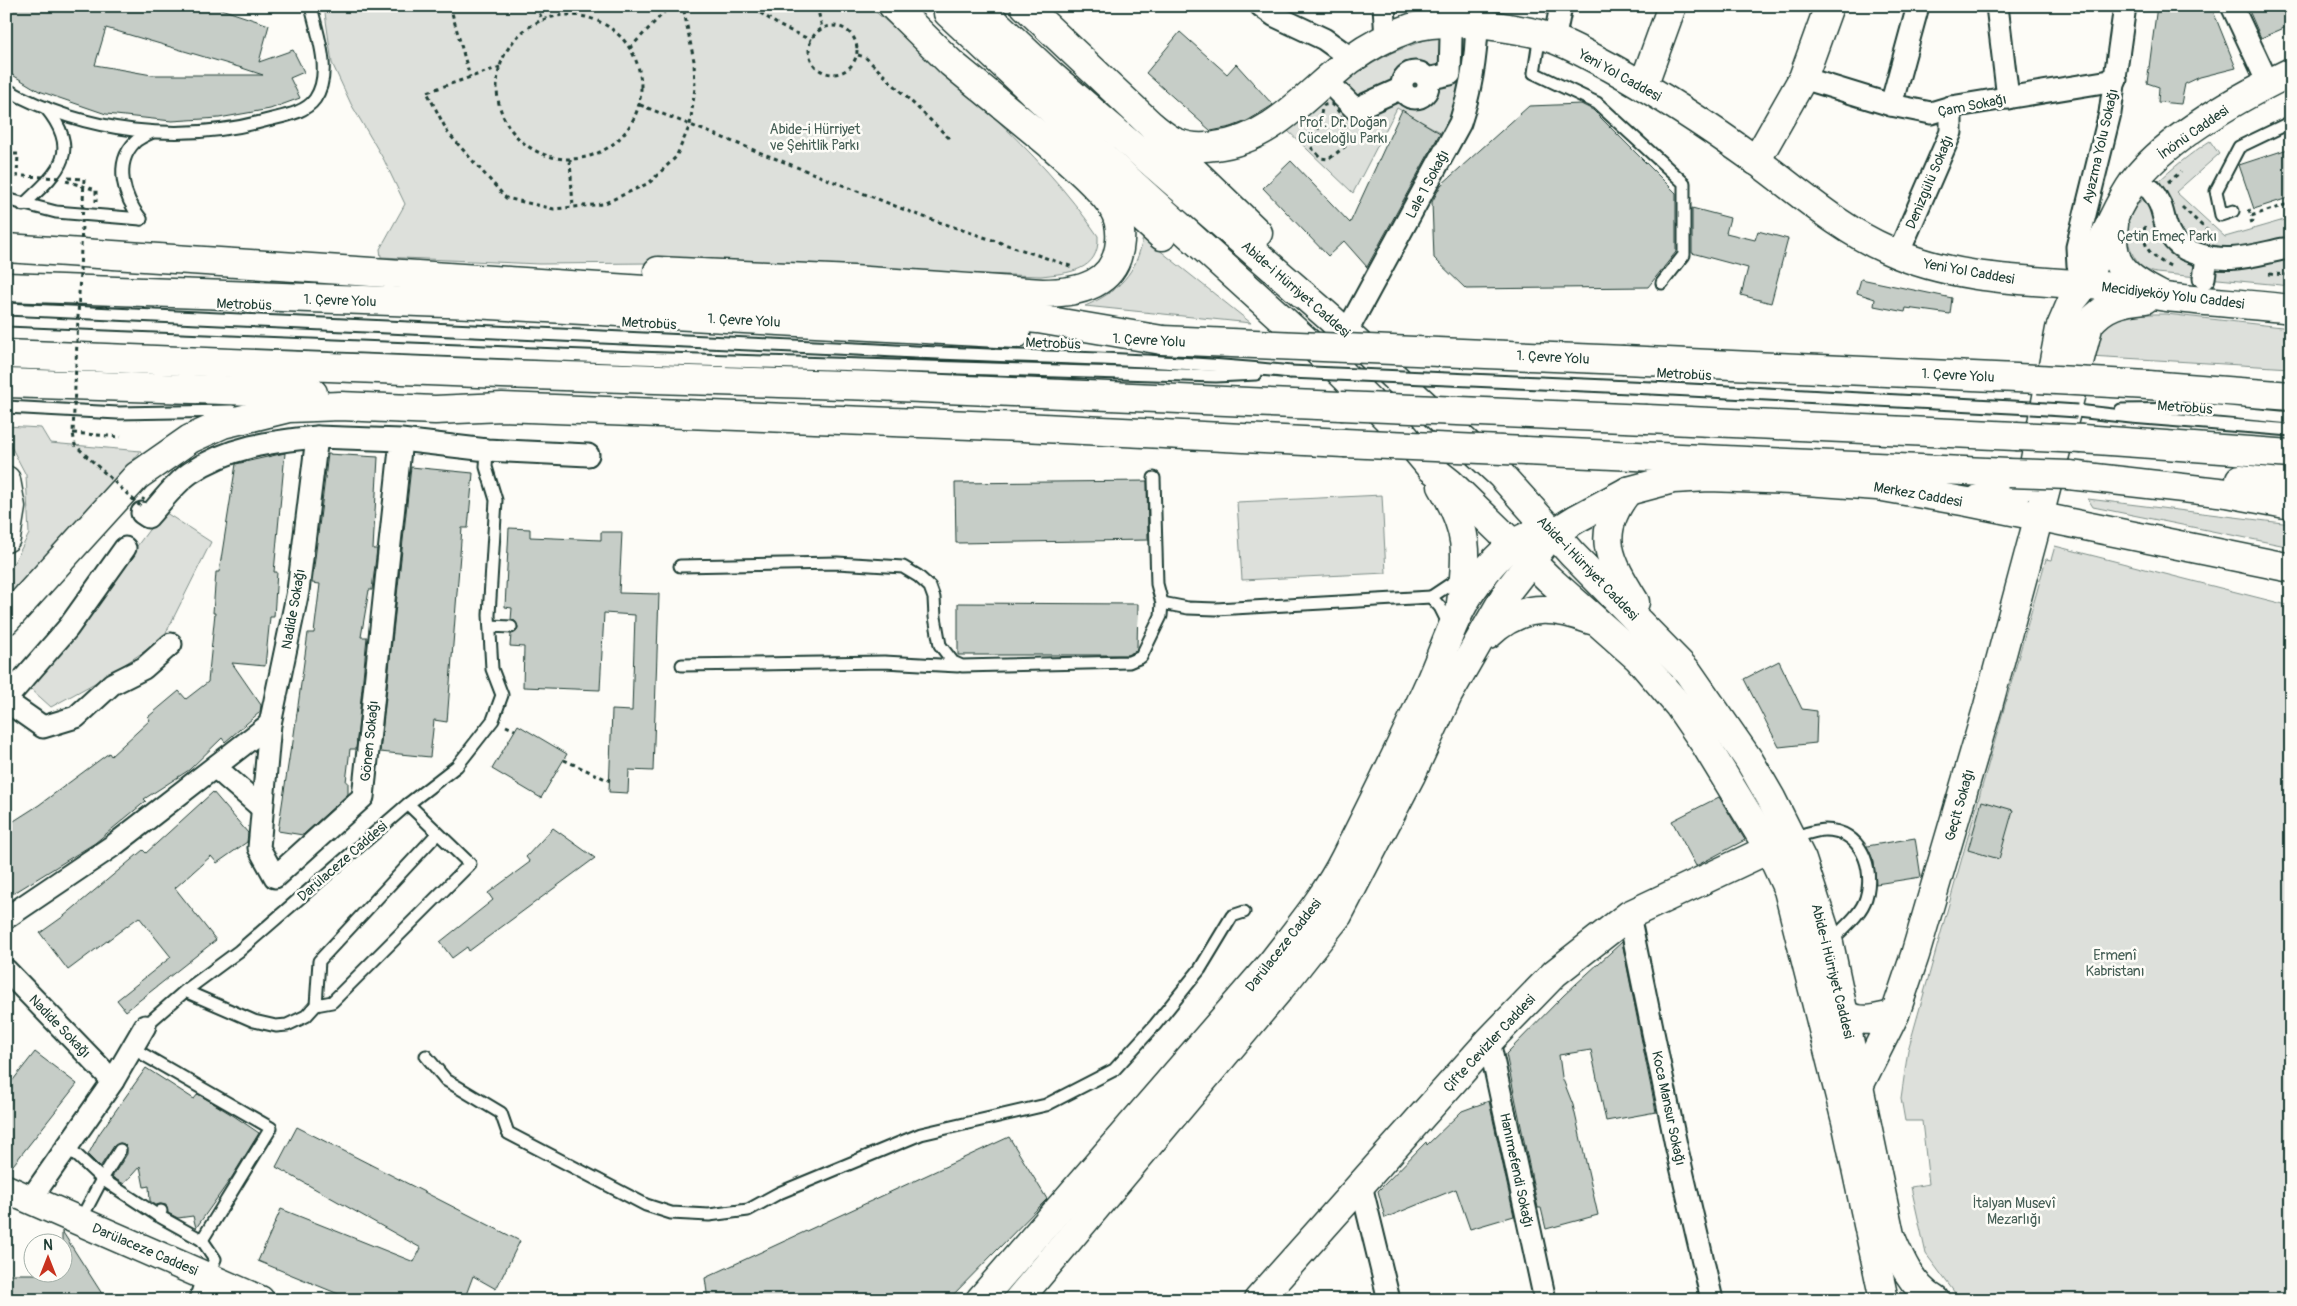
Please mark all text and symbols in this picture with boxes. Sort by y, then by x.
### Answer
street label: Yeni Yol Caddesi [1574,45,1665,105]
street label: Ayazma Yolu Sokağı [2079,87,2122,205]
street label: Çam Sokağı [1936,90,2008,121]
street label: İnönü Caddesi [2155,102,2232,163]
park label: Prof. Dr. Doğan Cüceloğlu Parkı [1298,114,1388,147]
park label: Abide-i Hürriyet ve Şehitlik Parkı [769,121,861,154]
street label: Denizgülü Sokağı [1902,133,1957,232]
street label: Lale 1 Sokağı [1402,147,1453,221]
park label: Çetin Emeç Parkı [2117,228,2217,245]
street label: Abide-i Hürriyet Caddesi [1238,238,1354,342]
street label: Yeni Yol Caddesi [1921,255,2016,288]
street label: Mecidiyeköy Yolu Caddesi [2101,278,2246,313]
street label: 1. Çevre Yolu [303,291,377,310]
street label: Metrobüs [216,295,273,314]
street label: 1. Çevre Yolu [707,310,781,331]
street label: Metrobüs [621,314,678,333]
street label: 1. Çevre Yolu [1112,330,1186,351]
street label: Metrobüs [1025,334,1082,353]
street label: 1. Çevre Yolu [1516,347,1590,368]
street label: Metrobüs [1656,365,1713,384]
street label: 1. Çevre Yolu [1921,365,1995,386]
street label: Metrobüs [2157,397,2214,418]
street label: Merkez Caddesi [1872,478,1964,511]
street label: Abide-i Hürriyet Caddesi [1533,513,1642,624]
street label: Nadide Sokağı [278,568,309,651]
street label: Gönen Sokağı [357,700,382,783]
street label: Geçit Sokağı [1941,767,1978,843]
street label: Darülaceze Caddesi [294,817,391,905]
street label: Darülaceze Caddesi [1242,895,1325,995]
street label: Abide-i Hürriyet Caddesi [1808,902,1858,1041]
park label: Ermenî Kabristanı [2086,947,2145,980]
street label: Nadide Sokağı [25,991,94,1062]
street label: Çifte Cevizler Caddesi [1440,991,1539,1096]
street label: Koca Mansur Sokağı [1648,1049,1689,1167]
street label: Hanımefendi Sokağı [1496,1111,1537,1229]
park label: İtalyan Musevî Mezarlığı [1972,1195,2056,1228]
street label: Darülaceze Caddesi [89,1220,201,1280]
north arrow [22,1234,72,1284]
text: N [43,1237,53,1254]

